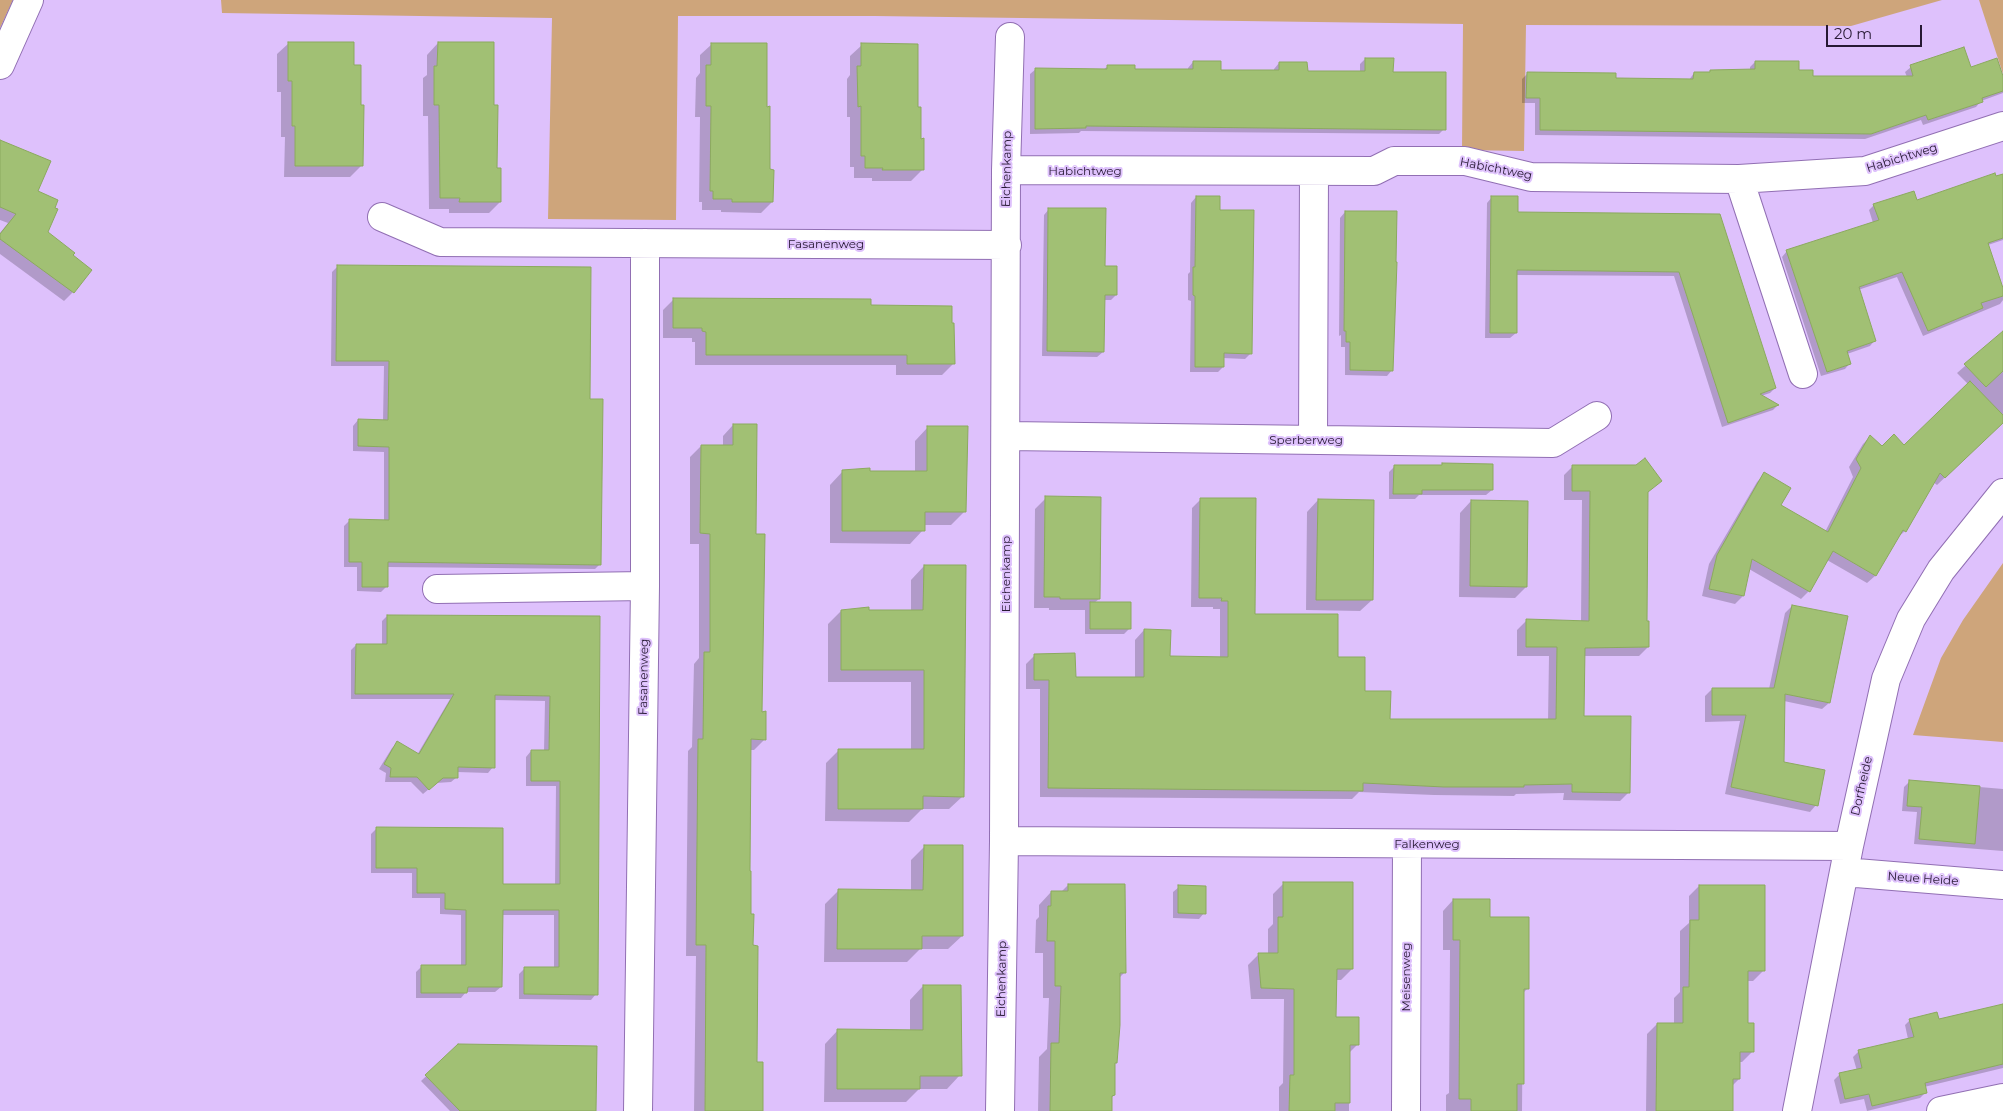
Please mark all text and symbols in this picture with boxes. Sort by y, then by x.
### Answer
scale bar [1828,15,1924,47]
text: 20 m [1834,24,1872,43]
street label: Eichenkamp [999,131,1015,207]
street label: Habichtweg [1865,140,1939,176]
street label: Habichtweg [1459,155,1533,183]
street label: Habichtweg [1048,164,1122,178]
street label: Fasanenweg [788,237,864,251]
street label: Sperberweg [1269,433,1343,447]
street label: Eichenkamp [999,536,1013,612]
street label: Fasanenweg [636,639,652,715]
street label: Dorfheide [1848,755,1876,817]
street label: Falkenweg [1394,837,1460,851]
street label: Neue Heide [1887,869,1959,889]
street label: Eichenkamp [994,941,1010,1017]
street label: Meisenweg [1399,943,1413,1011]

